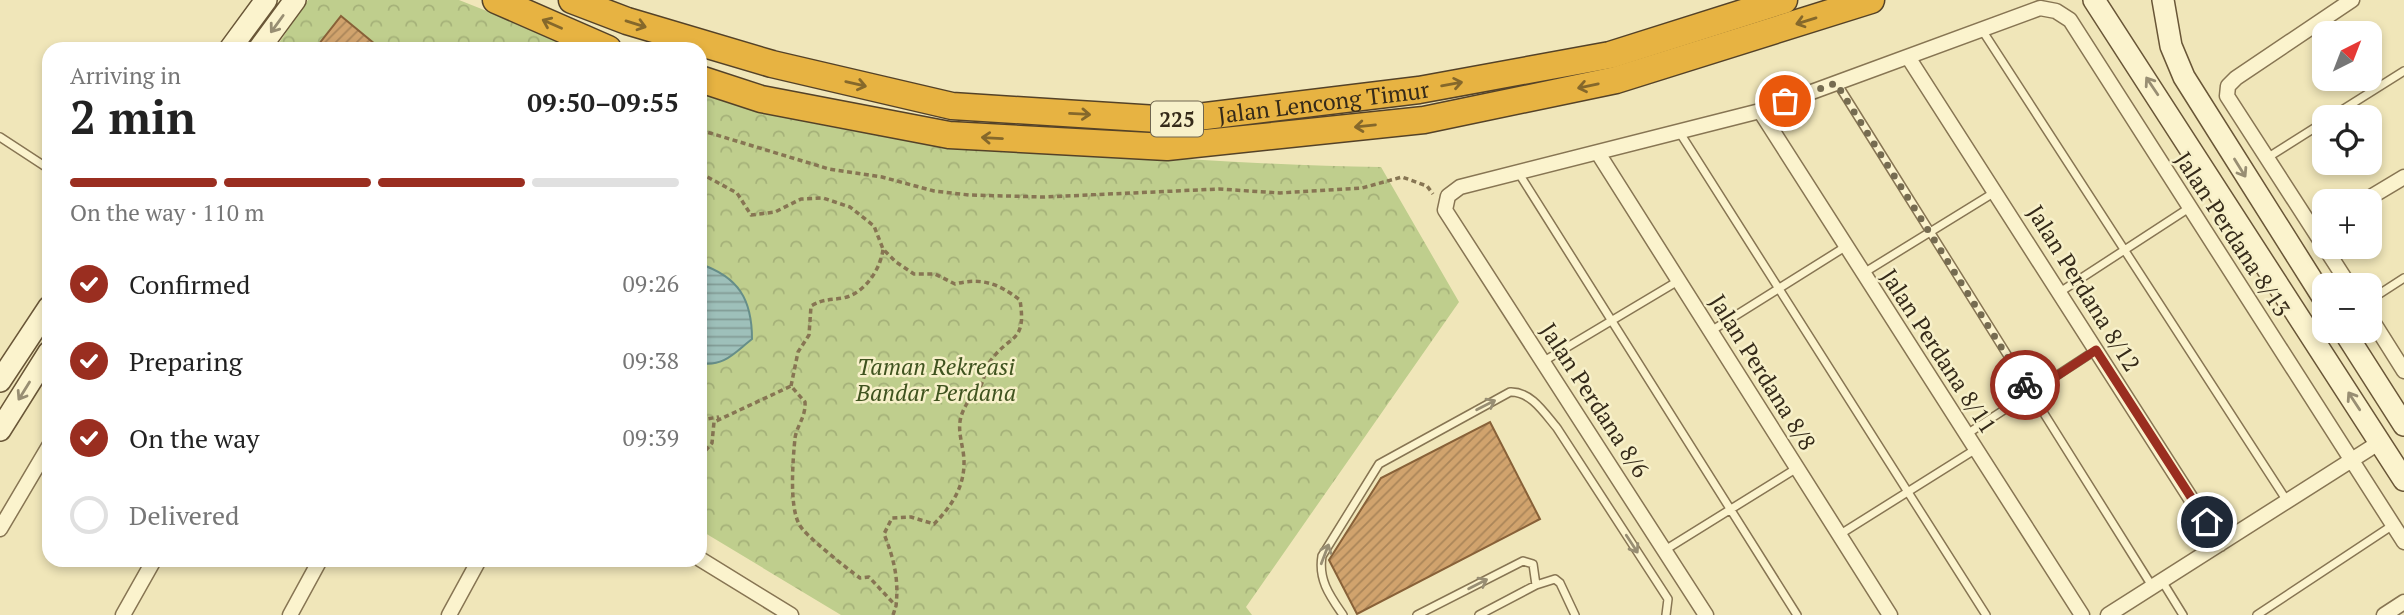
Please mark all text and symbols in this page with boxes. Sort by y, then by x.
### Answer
one-way arrow [270,15,285,34]
one-way arrow [1796,16,1818,28]
one-way arrow [542,17,563,30]
one-way arrow [625,19,647,31]
north arrow [2312,21,2382,91]
map controls [2312,21,2382,343]
text: Arriving in [70,60,181,91]
pin [1755,71,1815,131]
street label: Jalan Lencong Timur [1216,73,1432,130]
one-way arrow [1440,77,1463,90]
one-way arrow [2144,77,2158,97]
one-way arrow [844,78,867,91]
one-way arrow [1577,79,1600,93]
icon: bag [1766,82,1804,120]
text: 09:50–09:55 [527,85,679,119]
text: 2 min [70,86,196,147]
road number: 225 [1151,102,1203,136]
button: locate [2312,105,2382,175]
one-way arrow [1069,108,1091,121]
one-way arrow [1354,120,1377,133]
one-way arrow [980,131,1003,144]
street label: Jalan Perdana 8/13 [2168,146,2298,322]
one-way arrow [2234,157,2248,177]
button: + [2312,189,2382,259]
text: On the way · 110 m [70,197,264,228]
street label: Jalan Perdana 8/12 [2020,199,2148,377]
street label: Jalan Perdana 8/11 [1874,263,2004,439]
icon: check [70,265,108,303]
text: Confirmed [129,267,250,301]
text: 09:26 [622,268,679,299]
button: − [2312,273,2382,343]
street label: Jalan Perdana 8/8 [1703,288,1823,456]
street label: Jalan Perdana 8/6 [1533,317,1657,483]
icon: check [70,342,108,380]
text: Preparing [129,344,242,378]
text: 09:38 [622,345,679,376]
courier [1990,350,2060,420]
park label: Taman Rekreasi Bandar Perdana [855,351,1016,408]
icon: bike [2006,366,2044,404]
one-way arrow [17,381,32,400]
one-way arrow [2347,392,2361,412]
one-way arrow [1475,398,1496,411]
icon: check [70,419,108,457]
text: On the way [129,421,260,455]
text: 09:39 [622,422,679,453]
pin [2177,492,2237,552]
text: Delivered [129,498,239,532]
icon: home [2188,503,2226,541]
one-way arrow [1626,534,1640,554]
one-way arrow [1320,543,1332,565]
one-way arrow [1467,576,1488,590]

